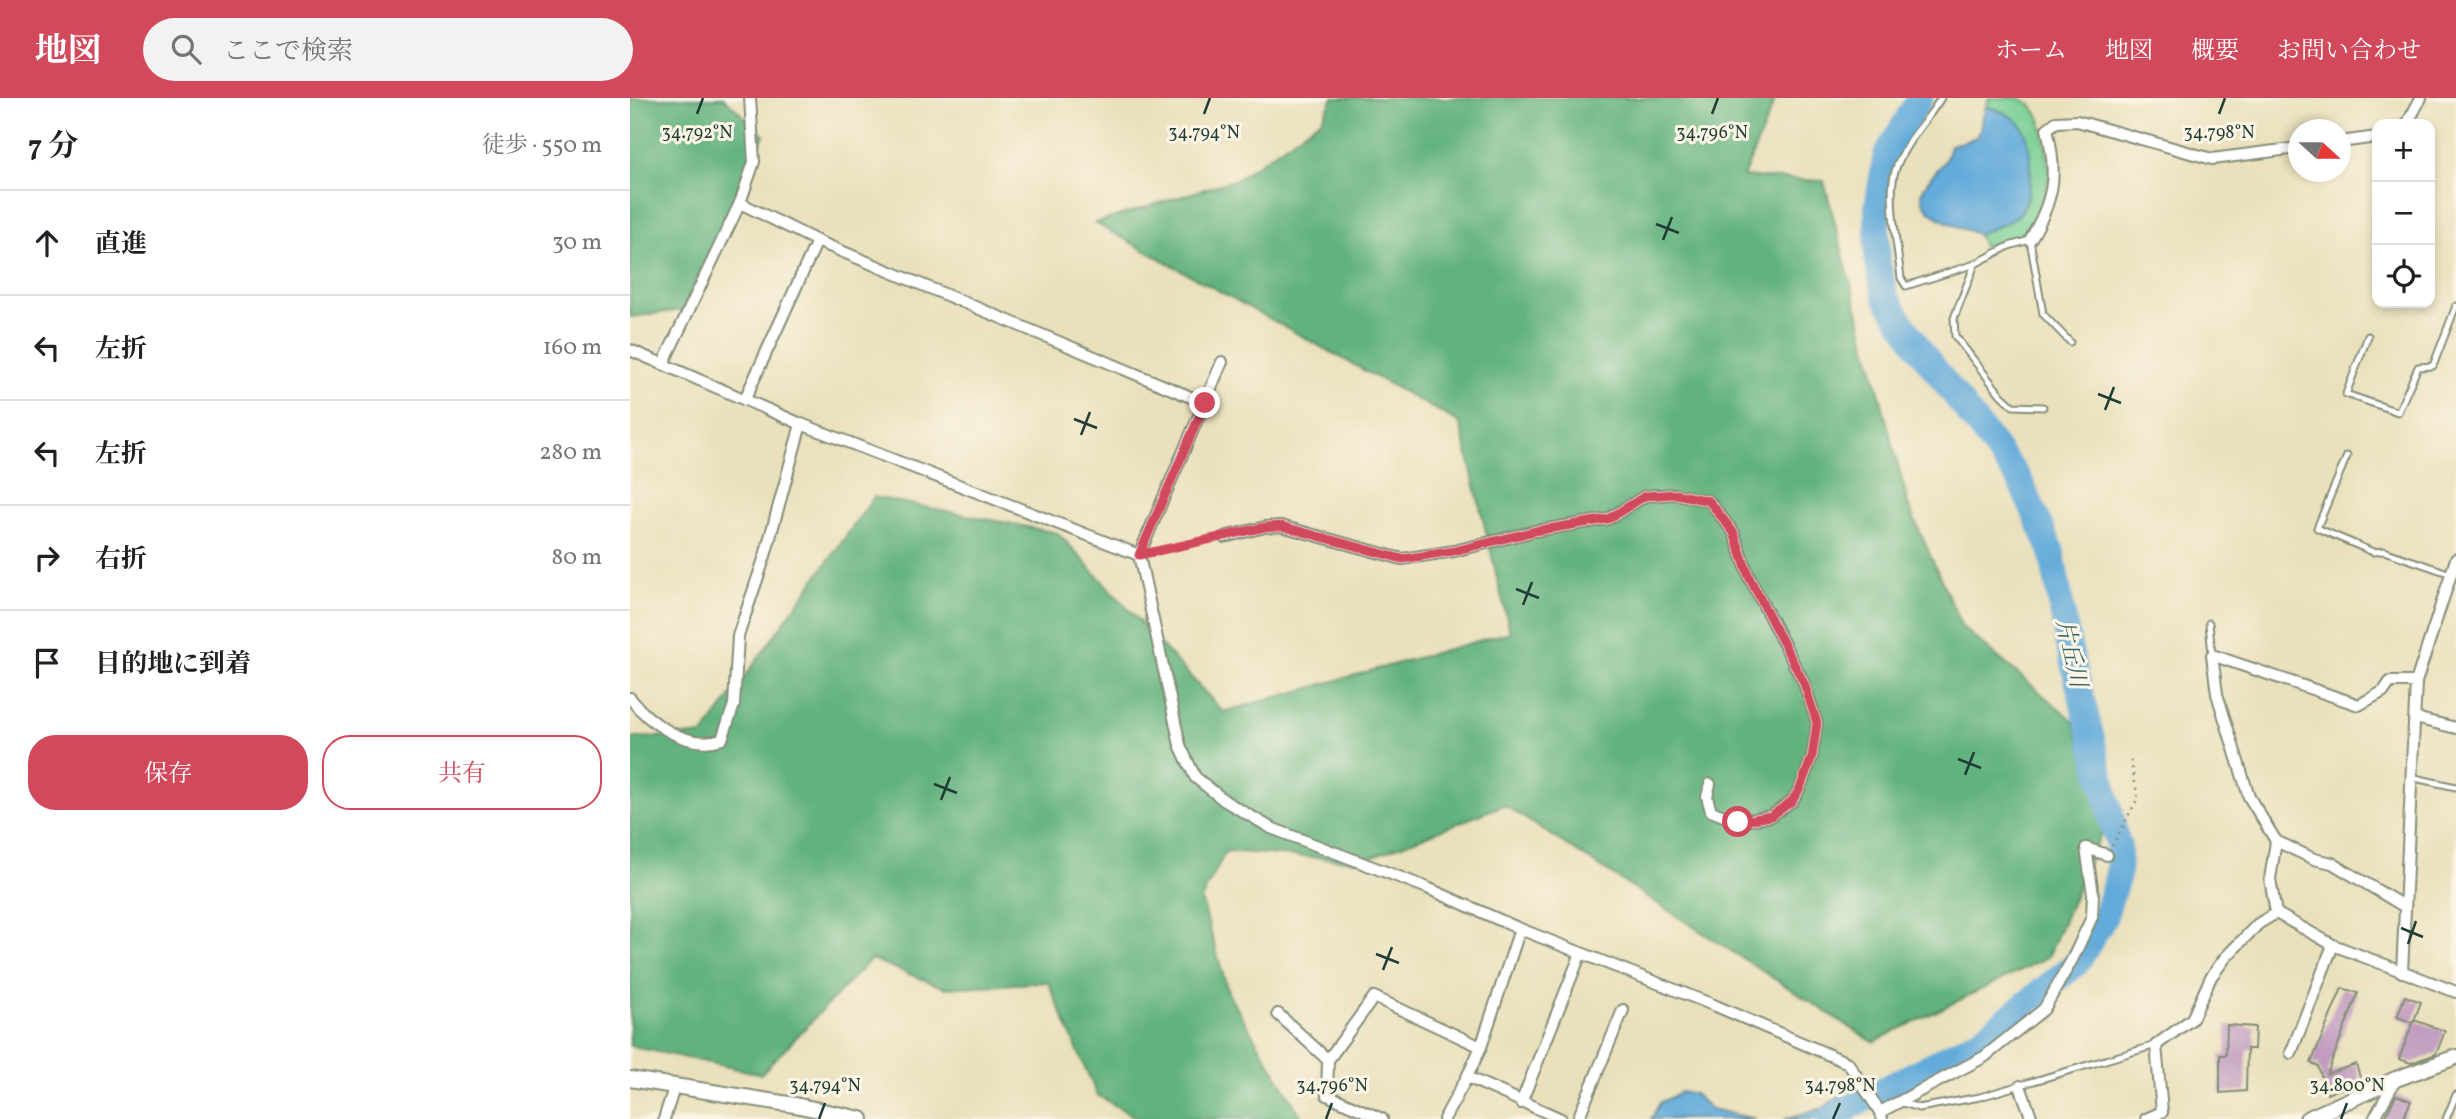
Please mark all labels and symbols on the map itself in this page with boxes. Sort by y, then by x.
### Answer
north arrow [2288,119,2351,182]
text: 34.792°N [661,121,733,146]
text: 34.794°N [1168,121,1240,146]
text: 34.796°N [1676,121,1748,146]
text: 34.798°N [2184,121,2255,146]
route end [1189,387,1220,418]
water label: 片丘川 [2047,616,2094,694]
route start [1722,806,1753,837]
text: 34.794°N [789,1074,861,1099]
text: 34.796°N [1296,1074,1368,1099]
text: 34.798°N [1805,1074,1876,1099]
text: 34.800°N [2309,1074,2385,1099]

